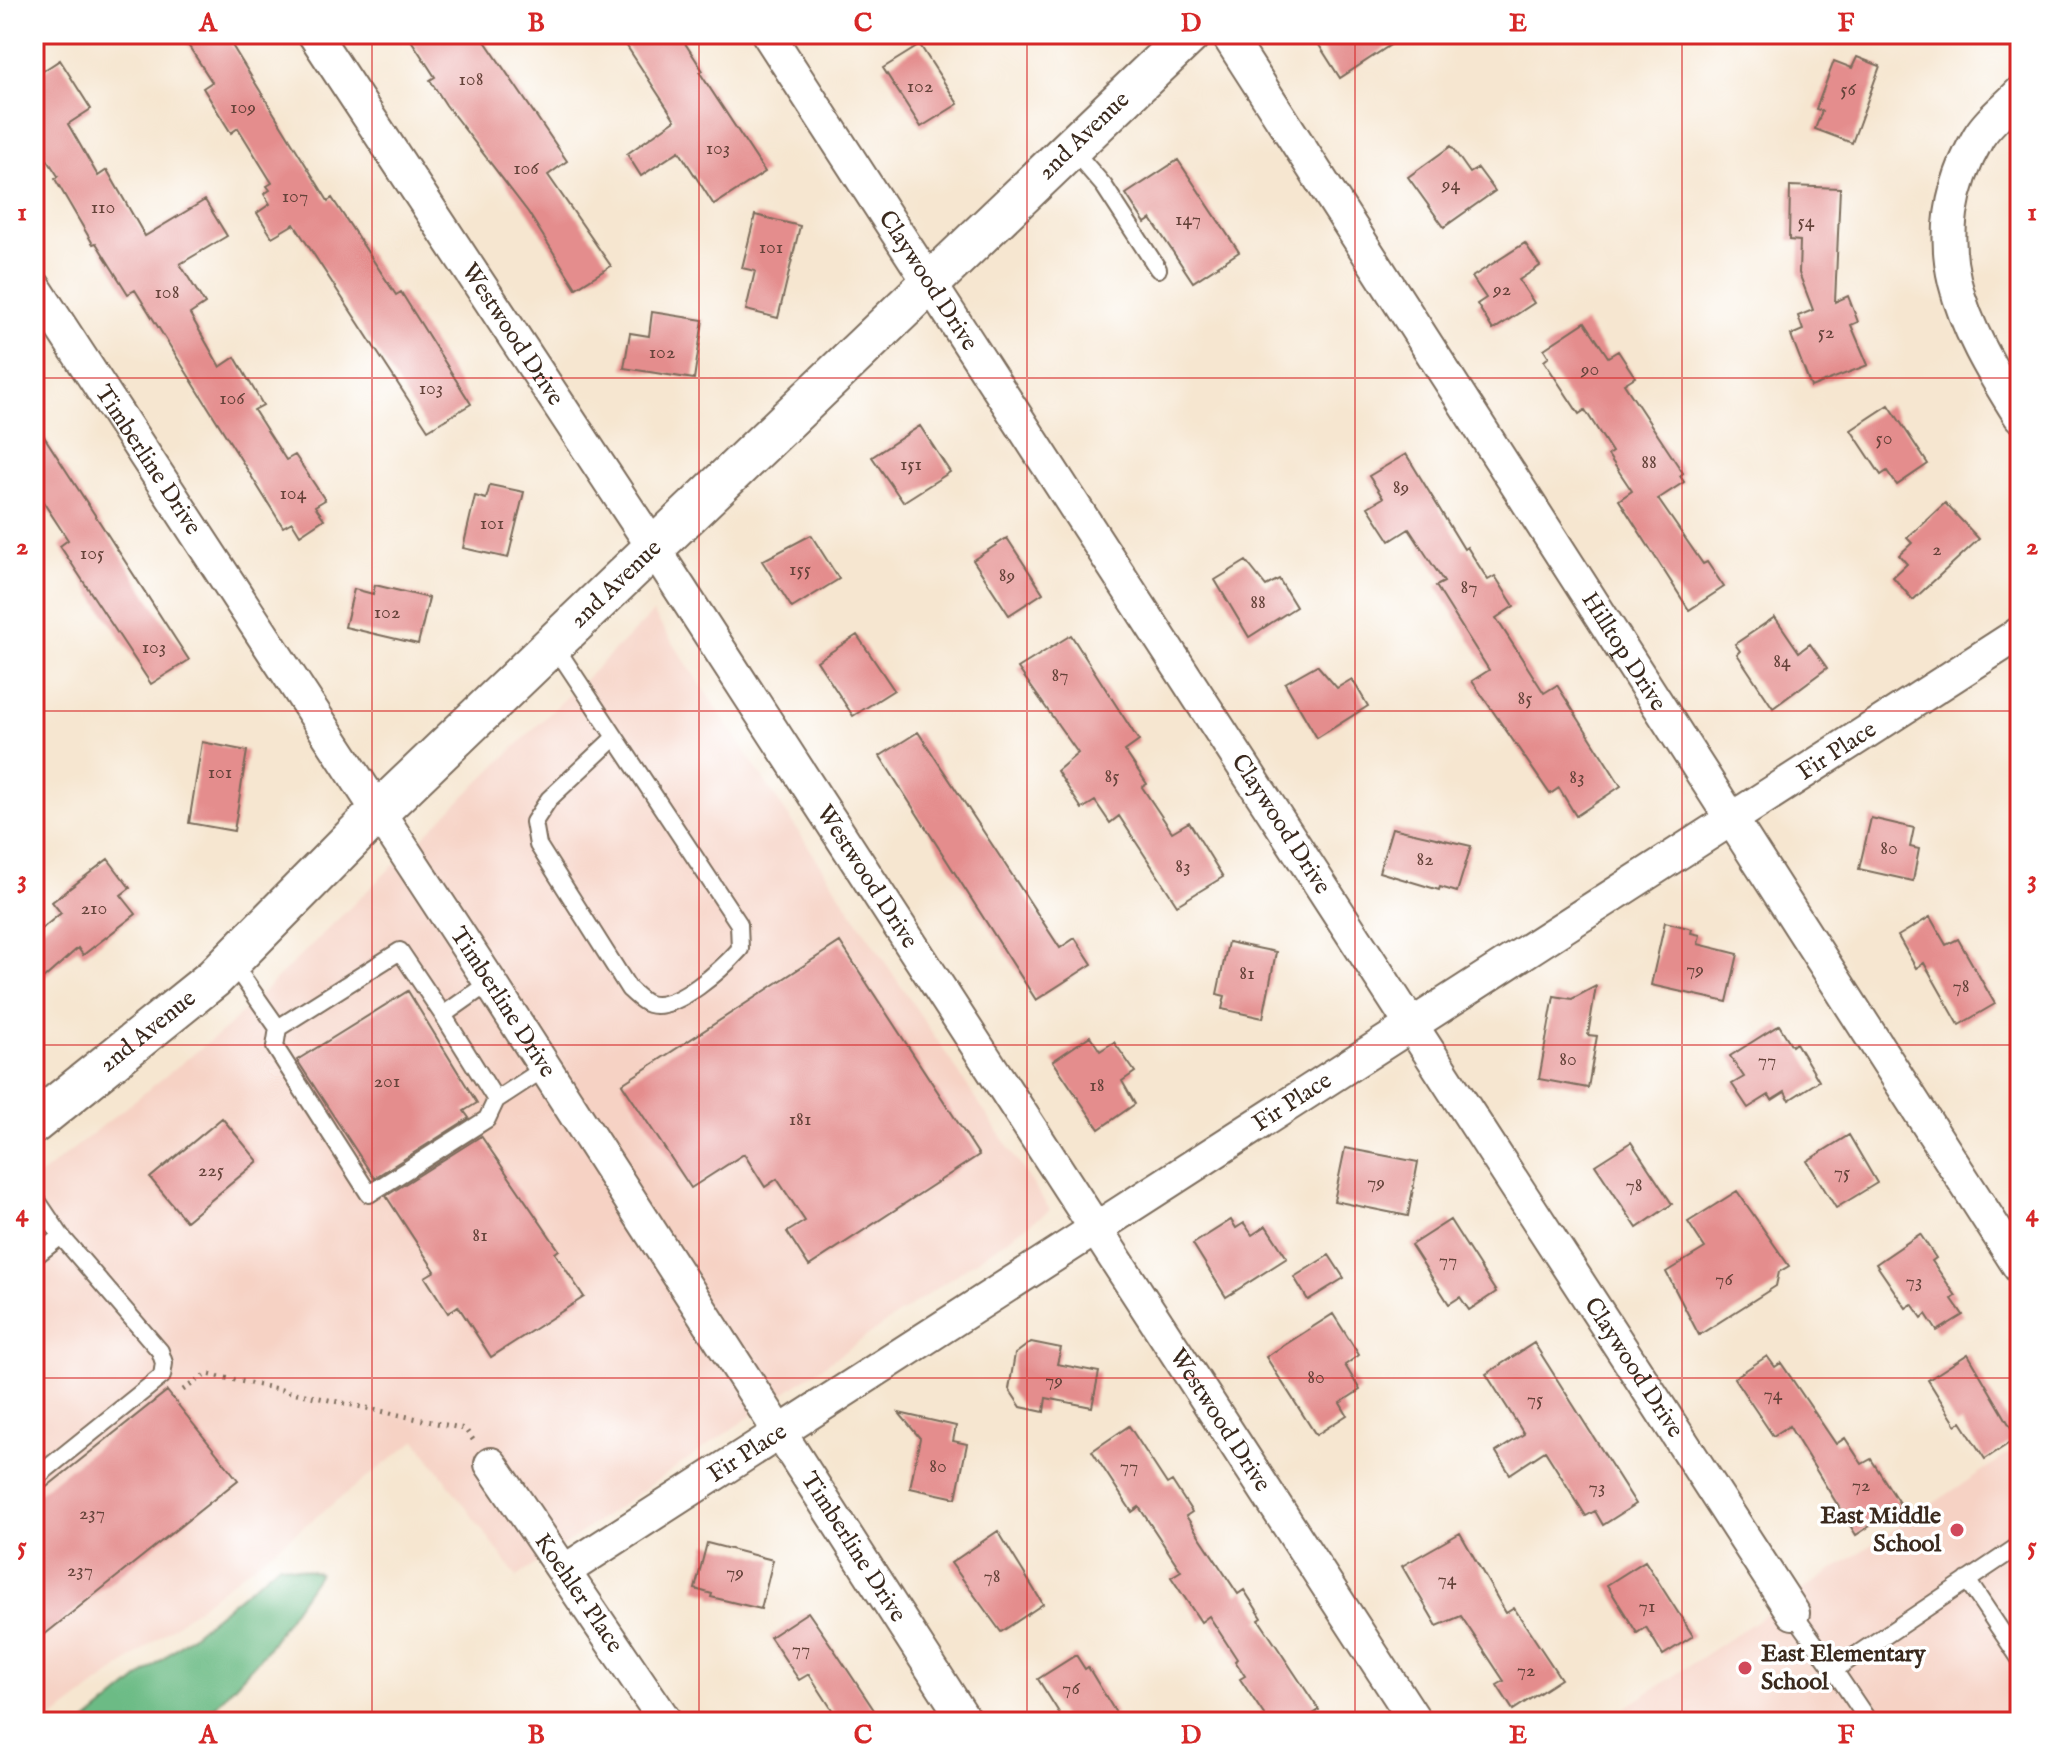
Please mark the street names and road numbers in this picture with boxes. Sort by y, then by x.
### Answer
street label: 2nd Avenue [1031,85,1136,187]
street label: Claywood Drive [871,205,985,357]
street label: Westwood Drive [454,257,571,412]
street label: Timberline Drive [88,379,208,541]
street label: 2nd Avenue [564,533,668,635]
street label: Hilltop Drive [1574,586,1673,717]
street label: Fir Place [1792,714,1882,788]
street label: Claywood Drive [1224,748,1338,900]
street label: Westwood Drive [809,799,925,954]
street label: Timberline Drive [443,921,563,1083]
street label: 2nd Avenue [93,983,202,1080]
street label: Fir Place [1247,1065,1338,1139]
street label: Claywood Drive [1577,1292,1691,1444]
street label: Westwood Drive [1162,1343,1278,1498]
street label: Fir Place [702,1416,793,1490]
street label: Timberline Drive [794,1466,913,1628]
street label: Koehler Place [527,1527,630,1659]

